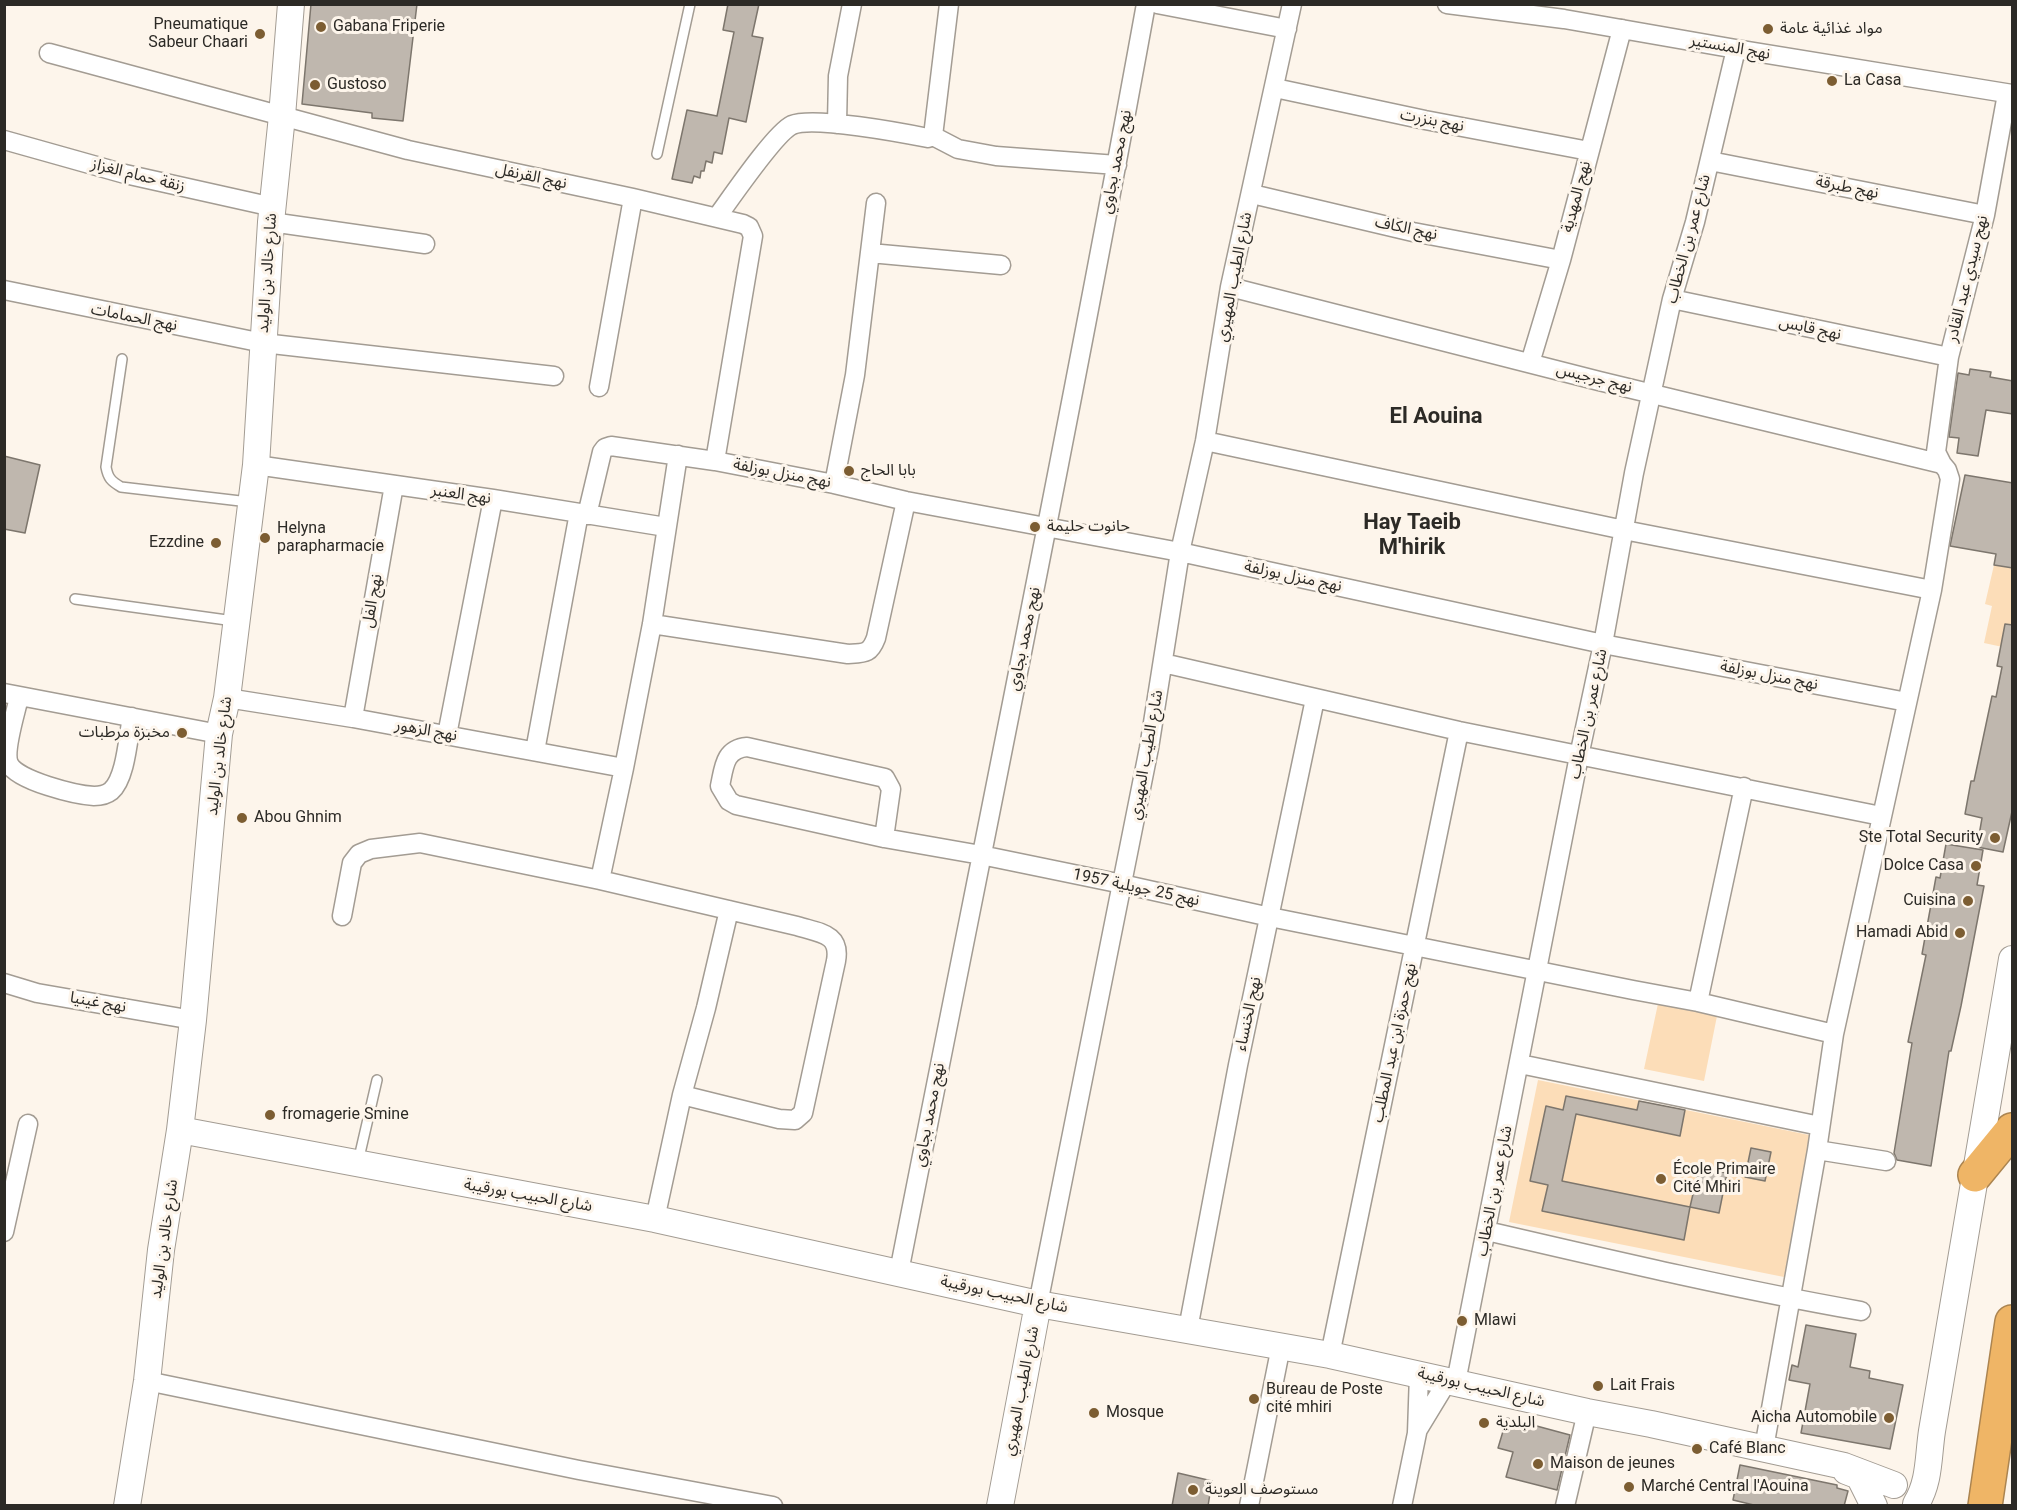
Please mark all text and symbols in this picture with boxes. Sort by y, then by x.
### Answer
place label: Pneumatique Sabeur Chaari [148,15,248,53]
place label: Gabana Friperie [333,17,445,37]
place label: مواد غذائية عامة [1780,19,1883,39]
marker: Gabana Friperie [314,20,328,34]
marker: مواد غذائية عامة [1761,22,1775,36]
marker: Pneumatique Sabeur Chaari [253,27,267,41]
street label: نهج المنستير [1688,31,1772,65]
place label: La Casa [1844,71,1901,91]
marker: La Casa [1825,74,1839,88]
place label: Gustoso [327,75,387,95]
marker: Gustoso [308,78,322,92]
street label: نهج بنزرت [1398,105,1466,137]
street label: نهج محمد بجاوي [1098,108,1136,216]
street label: زنقة حمام الغزاز [89,155,187,197]
street label: نهج المهدية [1558,159,1596,235]
street label: نهج القرنفل [494,160,568,194]
street label: شارع عمر بن الخطاب [1663,172,1715,306]
street label: نهج طبرقة [1814,172,1880,204]
street label: شارع الطيب المهيري [1213,211,1257,343]
street label: شارع خالد بن الوليد [254,212,282,334]
street label: نهج الكاف [1373,213,1439,245]
street label: نهج سيدي عبد القادر [1943,214,1993,344]
street label: نهج الحمامات [89,300,179,336]
street label: نهج قابس [1777,313,1843,345]
street label: نهج جرجيس [1554,360,1634,398]
district label: El Aouina [1390,404,1482,430]
street label: نهج منزل بوزلفة [731,455,833,493]
place label: بابا الحاج [861,461,916,481]
marker: بابا الحاج [842,464,856,478]
street label: نهج العنبر [430,481,492,509]
district label: Hay Taeib M'hirik [1363,510,1461,562]
place label: حانوت حليمة [1047,517,1130,537]
place label: Helyna parapharmacie [277,519,384,557]
marker: حانوت حليمة [1028,520,1042,534]
marker: Helyna parapharmacie [258,531,272,545]
place label: Ezzdine [149,533,204,553]
marker: Ezzdine [209,536,223,550]
street label: نهج منزل بوزلفة [1242,557,1344,597]
street label: نهج الفل [359,573,387,629]
street label: نهج محمد بجاوي [1005,585,1045,693]
street label: شارع عمر بن الخطاب [1566,647,1612,781]
street label: نهج منزل بوزلفة [1718,657,1820,695]
street label: شارع الطيب المهيري [1126,688,1168,822]
street label: شارع خالد بن الوليد [203,695,237,817]
street label: نهج الزهور [393,716,459,746]
place label: مخبزة مرطبات [79,723,170,743]
marker: مخبزة مرطبات [175,726,189,740]
place label: Abou Ghnim [254,808,342,828]
marker: Abou Ghnim [235,811,249,825]
place label: Ste Total Security [1859,828,1983,848]
marker: Ste Total Security [1988,831,2002,845]
place label: Dolce Casa [1884,856,1964,876]
marker: Dolce Casa [1969,859,1983,873]
street label: نهج 25 جويلية 1957 [1071,865,1201,911]
place label: Cuisina [1903,891,1956,911]
marker: Cuisina [1961,894,1975,908]
place label: Hamadi Abid [1856,923,1948,943]
marker: Hamadi Abid [1953,926,1967,940]
street label: نهج حمزة ابن عبد المطلب [1369,962,1421,1124]
street label: نهج الخنساء [1232,975,1266,1053]
street label: نهج غينيا [68,989,128,1017]
street label: نهج محمد بجاوي [911,1061,949,1169]
place label: fromagerie Smine [282,1105,409,1125]
marker: fromagerie Smine [263,1108,277,1122]
street label: شارع عمر بن الخطاب [1473,1124,1517,1258]
place label: École Primaire Cité Mhiri [1673,1160,1776,1198]
marker: École Primaire Cité Mhiri [1654,1172,1668,1186]
street label: شارع الحبيب بورقيبة [462,1175,594,1217]
street label: شارع خالد بن الوليد [147,1178,183,1300]
street label: شارع الحبيب بورقيبة [938,1272,1070,1318]
place label: Mlawi [1474,1311,1516,1331]
marker: Mlawi [1455,1314,1469,1328]
street label: شارع الطيب المهيري [1000,1325,1044,1457]
street label: شارع الحبيب بورقيبة [1416,1364,1546,1412]
place label: Lait Frais [1610,1376,1675,1396]
marker: Lait Frais [1591,1379,1605,1393]
place label: Bureau de Poste cité mhiri [1266,1380,1383,1418]
marker: Bureau de Poste cité mhiri [1247,1392,1261,1406]
place label: Mosque [1106,1403,1164,1423]
marker: Mosque [1087,1406,1101,1420]
place label: Aicha Automobile [1751,1408,1877,1428]
marker: Aicha Automobile [1882,1411,1896,1425]
place label: البلدية [1496,1413,1535,1433]
marker: البلدية [1477,1416,1491,1430]
place label: Café Blanc [1709,1439,1786,1459]
marker: Café Blanc [1690,1442,1704,1456]
place label: Maison de jeunes [1550,1454,1675,1474]
marker: Maison de jeunes [1531,1457,1545,1471]
place label: Marché Central l'Aouina [1641,1477,1809,1497]
place label: مستوصف العوينة [1205,1480,1318,1500]
marker: Marché Central l'Aouina [1622,1480,1636,1494]
marker: مستوصف العوينة [1186,1483,1200,1497]

